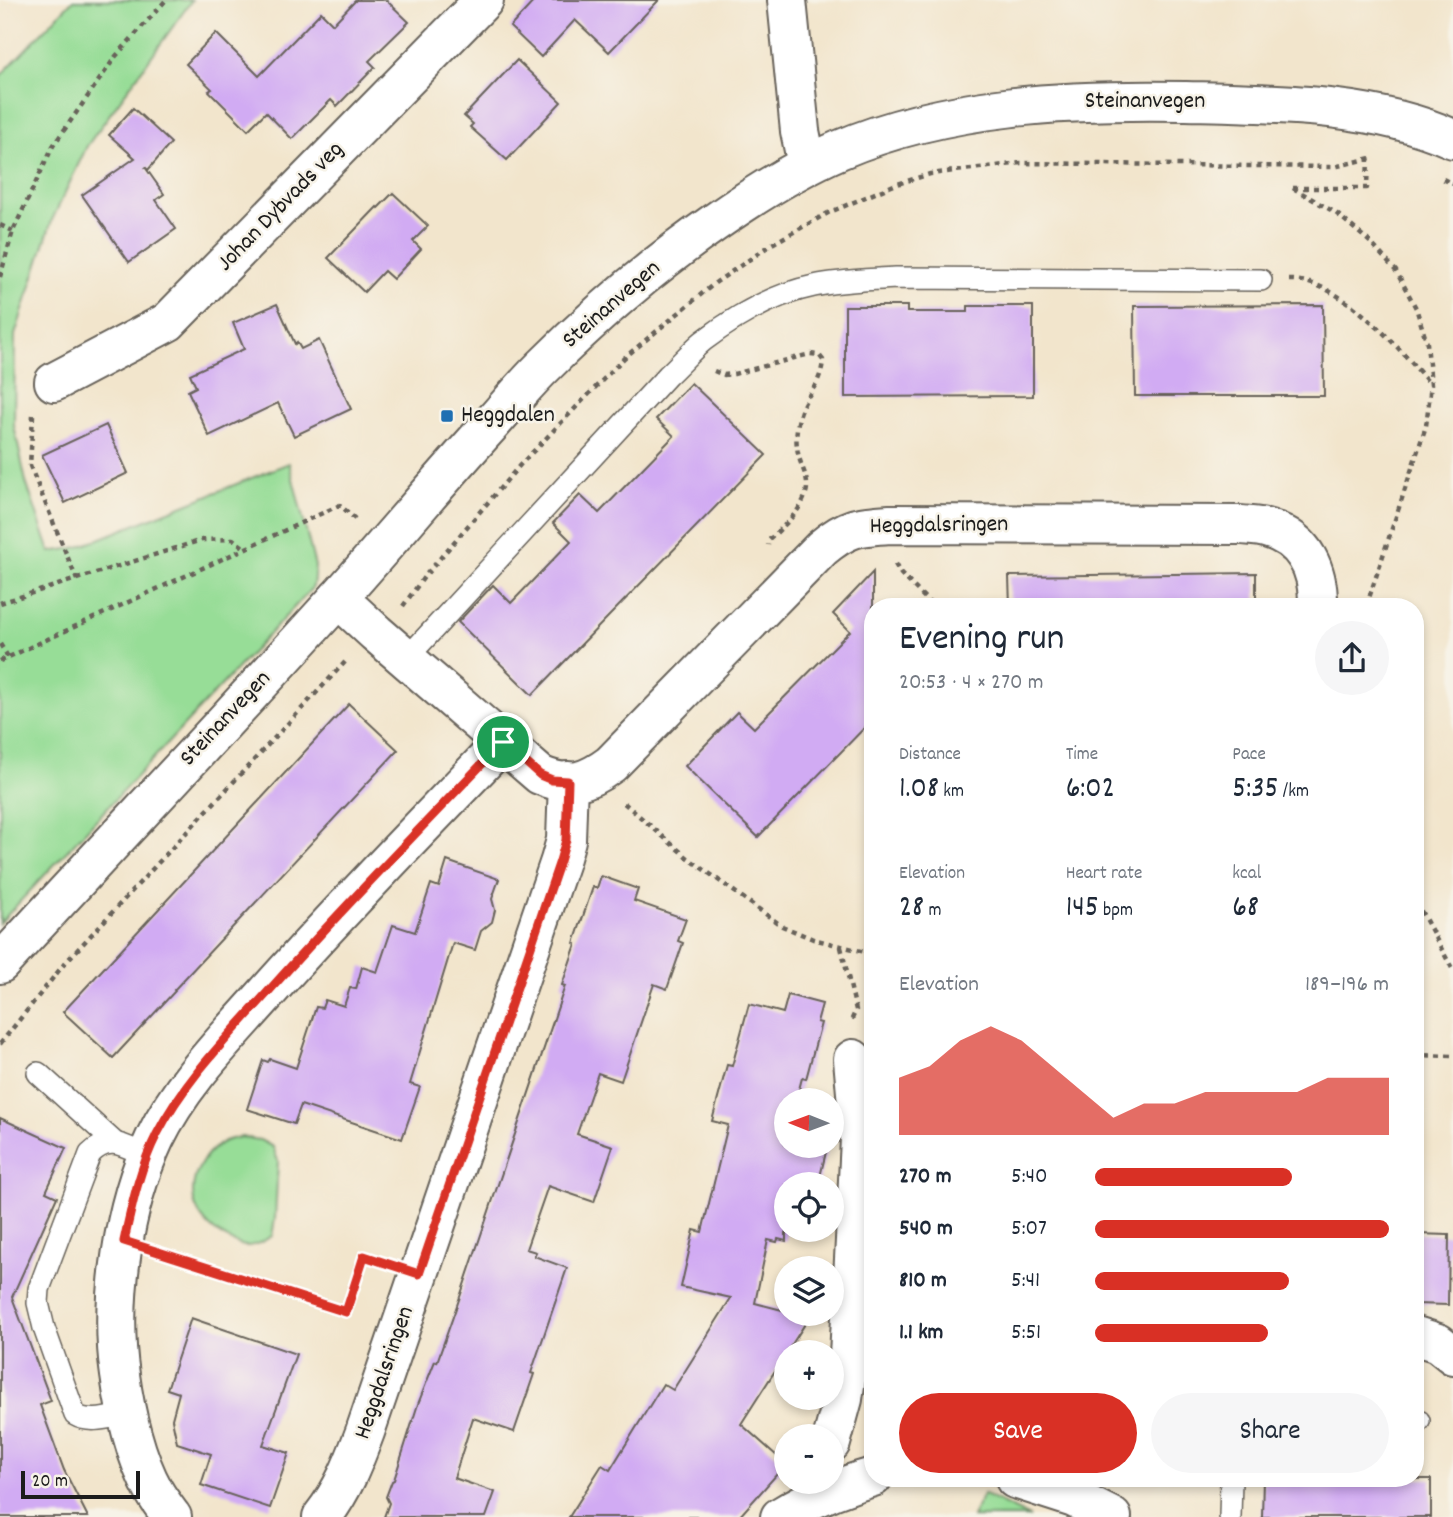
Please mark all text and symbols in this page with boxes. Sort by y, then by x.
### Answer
street label: Steinanvegen [1085,85,1205,119]
street label: Johan Dybvads veg [210,134,352,280]
street label: Steinanvegen [555,253,669,357]
place label: Heggdalen [461,399,555,433]
marker: Heggdalen [439,408,455,424]
street label: Heggdalsringen [869,508,1009,544]
text: Evening run [899,613,1064,668]
button: share [1315,621,1389,695]
street label: Steinanvegen [172,663,280,775]
text: 20:53 · 4 × 270 m [899,667,1044,700]
pin [473,712,533,772]
icon: arrive [484,723,522,761]
text: Distance [899,742,961,769]
text: Time [1066,742,1098,769]
text: Pace [1232,742,1266,769]
text: 1.08 [899,769,939,812]
text: 6:02 [1066,769,1115,812]
text: 5:35 [1232,769,1278,812]
text: km [939,779,964,806]
text: /km [1278,779,1309,806]
text: Elevation [899,861,965,888]
text: Heart rate [1066,861,1142,888]
text: kcal [1232,861,1261,888]
text: 28 [899,888,924,931]
text: 145 [1066,888,1099,931]
text: 68 [1232,888,1259,931]
text: m [924,898,942,925]
text: bpm [1099,898,1133,925]
text: Elevation [899,969,979,1002]
text: 189–196 m [1305,969,1389,1002]
north arrow [774,1088,844,1158]
map controls [774,1088,844,1494]
text: 270 m [899,1161,951,1194]
text: 5:40 [1011,1161,1048,1194]
button: locate [774,1172,844,1242]
text: 540 m [899,1213,953,1246]
text: 5:07 [1011,1213,1047,1246]
button: layers [774,1256,844,1326]
text: 810 m [899,1265,947,1298]
text: 5:41 [1011,1265,1040,1298]
street label: Heggdalsringen [346,1302,424,1444]
text: 1.1 km [899,1317,943,1350]
text: 5:51 [1011,1317,1041,1350]
button: + [774,1340,844,1410]
button: Save [899,1393,1137,1473]
button: Share [1151,1393,1389,1473]
button: − [774,1424,844,1494]
scale bar [21,1468,140,1500]
text: 20 m [32,1469,68,1496]

